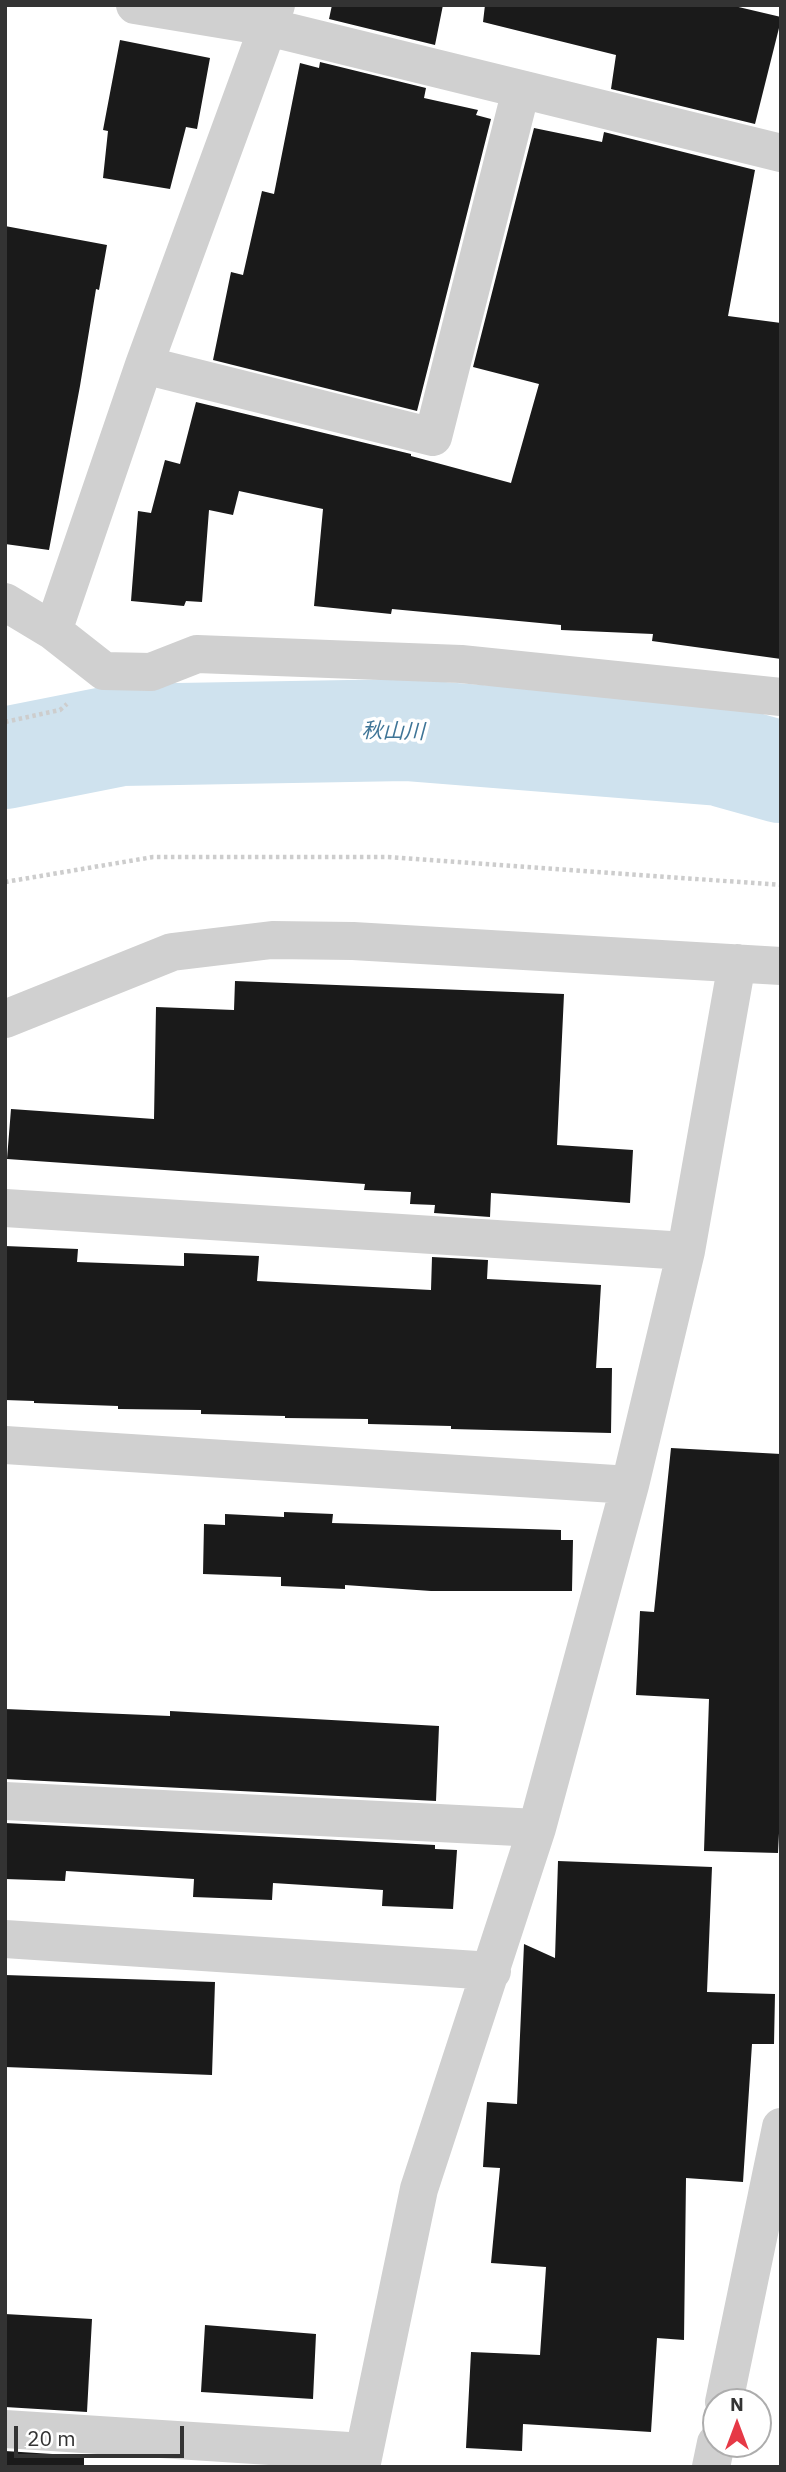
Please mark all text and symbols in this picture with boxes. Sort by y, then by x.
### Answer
water label: 秋山川 [361,719,425,745]
north arrow [702,2388,772,2458]
text: N [730,2392,744,2416]
scale bar [18,2412,187,2456]
text: 20 m [27,2424,76,2452]

